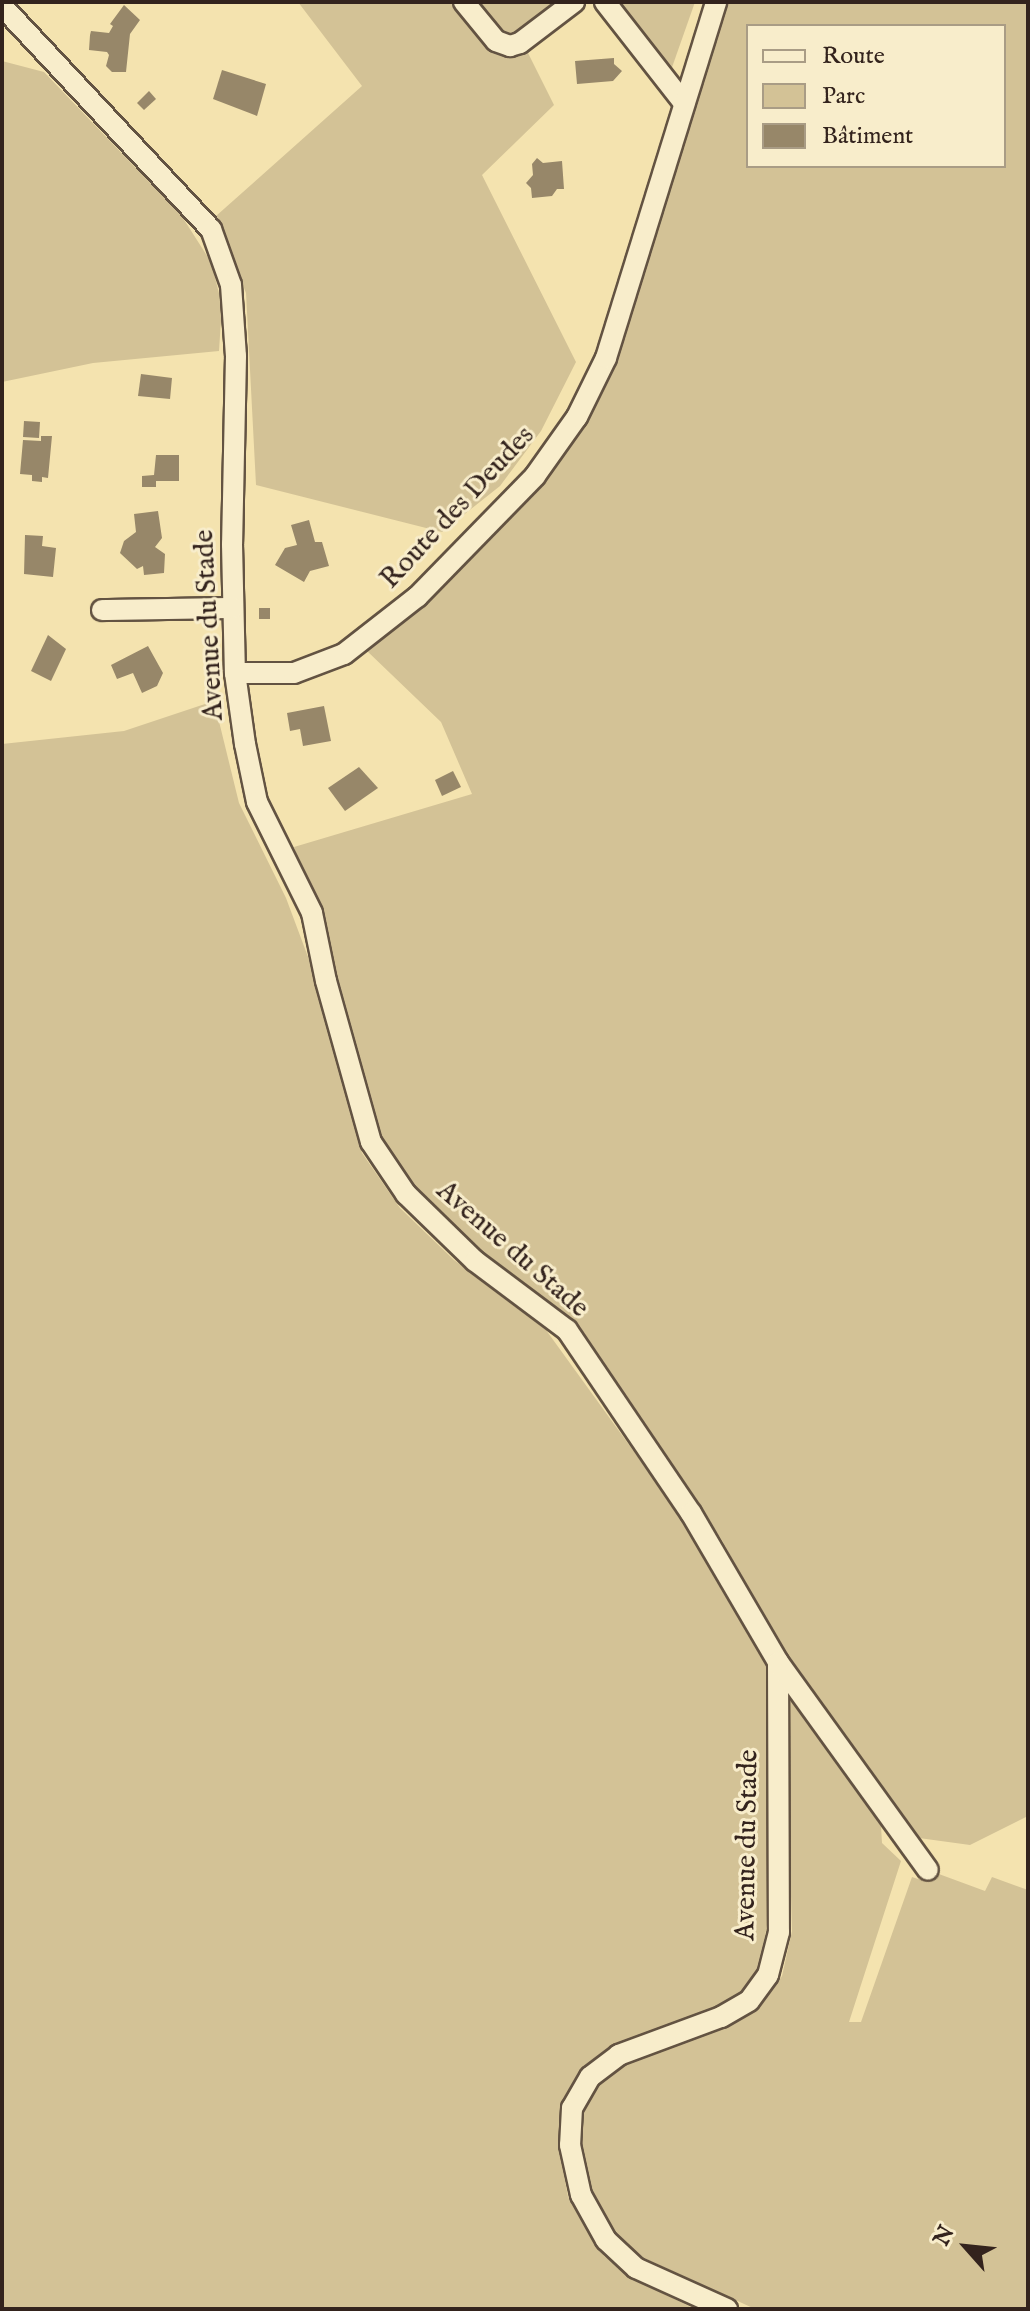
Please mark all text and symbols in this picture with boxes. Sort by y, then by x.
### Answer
legend [746,24,1006,168]
text: Route [822,41,885,72]
text: Parc [822,81,865,112]
text: Bâtiment [822,121,913,152]
street label: Route des Deudes [374,420,542,596]
street label: Avenue du Stade [188,529,232,721]
street label: Avenue du Stade [429,1175,595,1325]
street label: Avenue du Stade [730,1749,766,1941]
north arrow [926,2207,1006,2287]
text: N [928,2221,961,2251]

